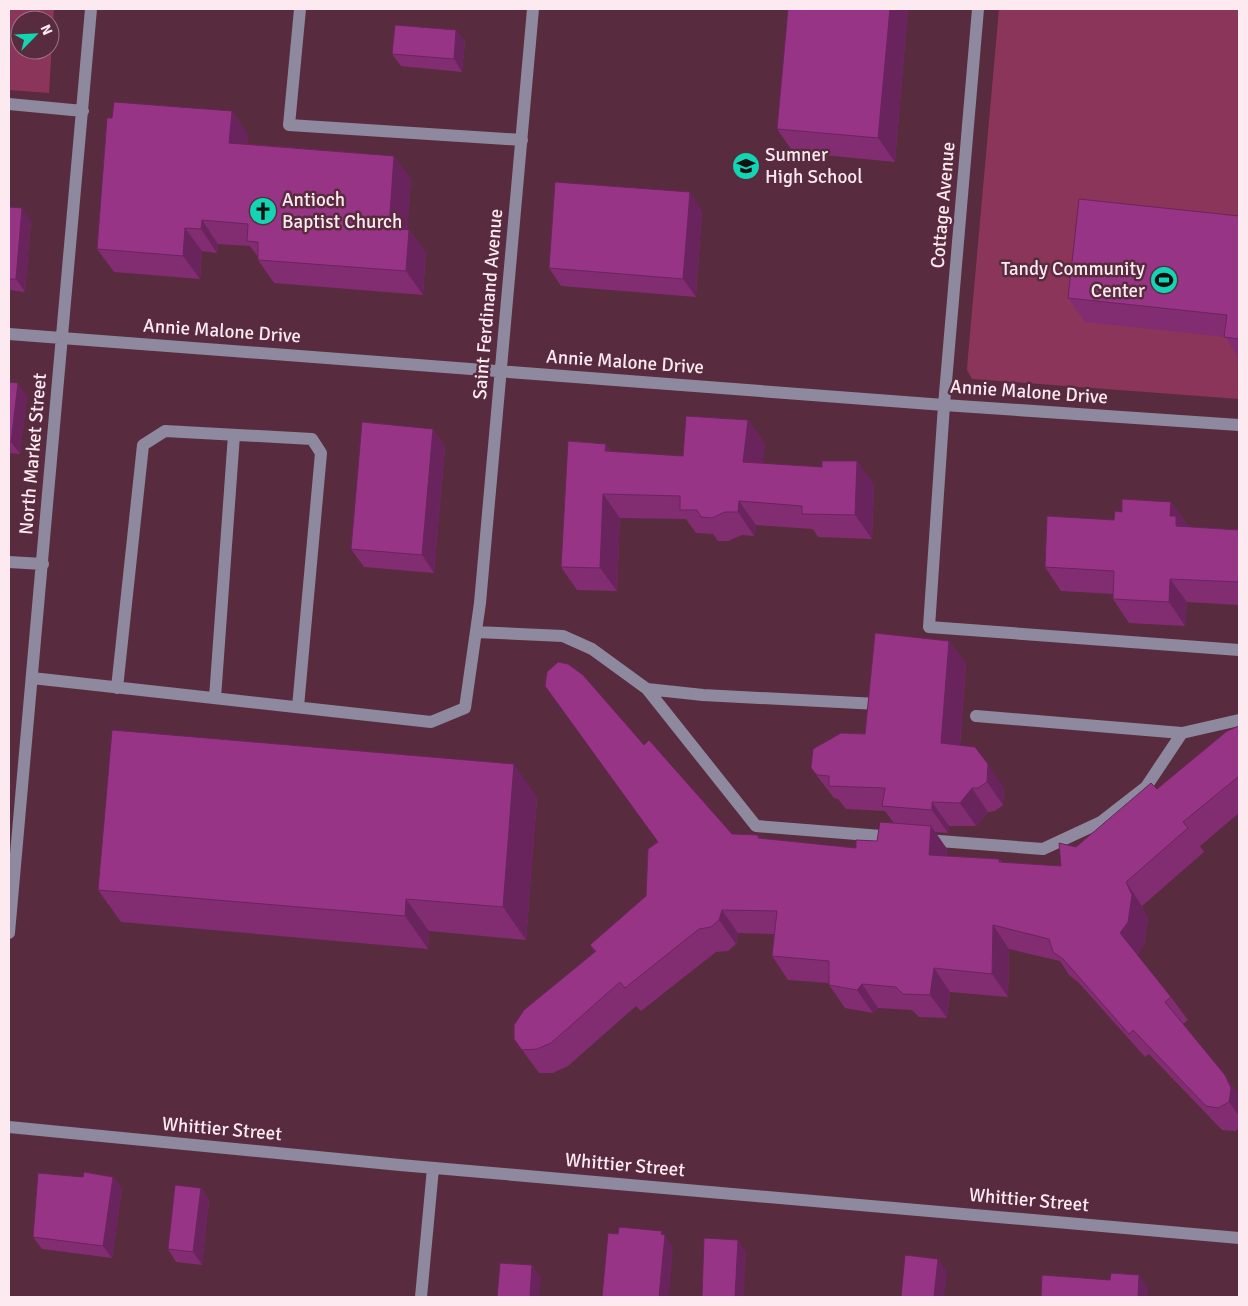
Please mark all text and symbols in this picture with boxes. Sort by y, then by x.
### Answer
north arrow [10,10,60,60]
text: N [37,22,56,38]
street label: Cottage Avenue [926,141,960,269]
place label: Sumner High School [765,143,863,189]
school or university icon: Sumner High School [731,151,761,181]
place label: Antioch Baptist Church [282,188,402,234]
church icon: Antioch Baptist Church [248,196,278,226]
street label: Saint Ferdinand Avenue [468,208,508,400]
place label: Tandy Community Center [1001,257,1145,303]
sports icon: Tandy Community Center [1149,265,1179,295]
street label: Annie Malone Drive [142,314,302,348]
street label: Annie Malone Drive [545,345,705,379]
street label: North Market Street [14,372,52,536]
street label: Annie Malone Drive [949,375,1109,409]
street label: Whittier Street [161,1112,283,1146]
street label: Whittier Street [564,1148,686,1182]
street label: Whittier Street [968,1183,1090,1217]

